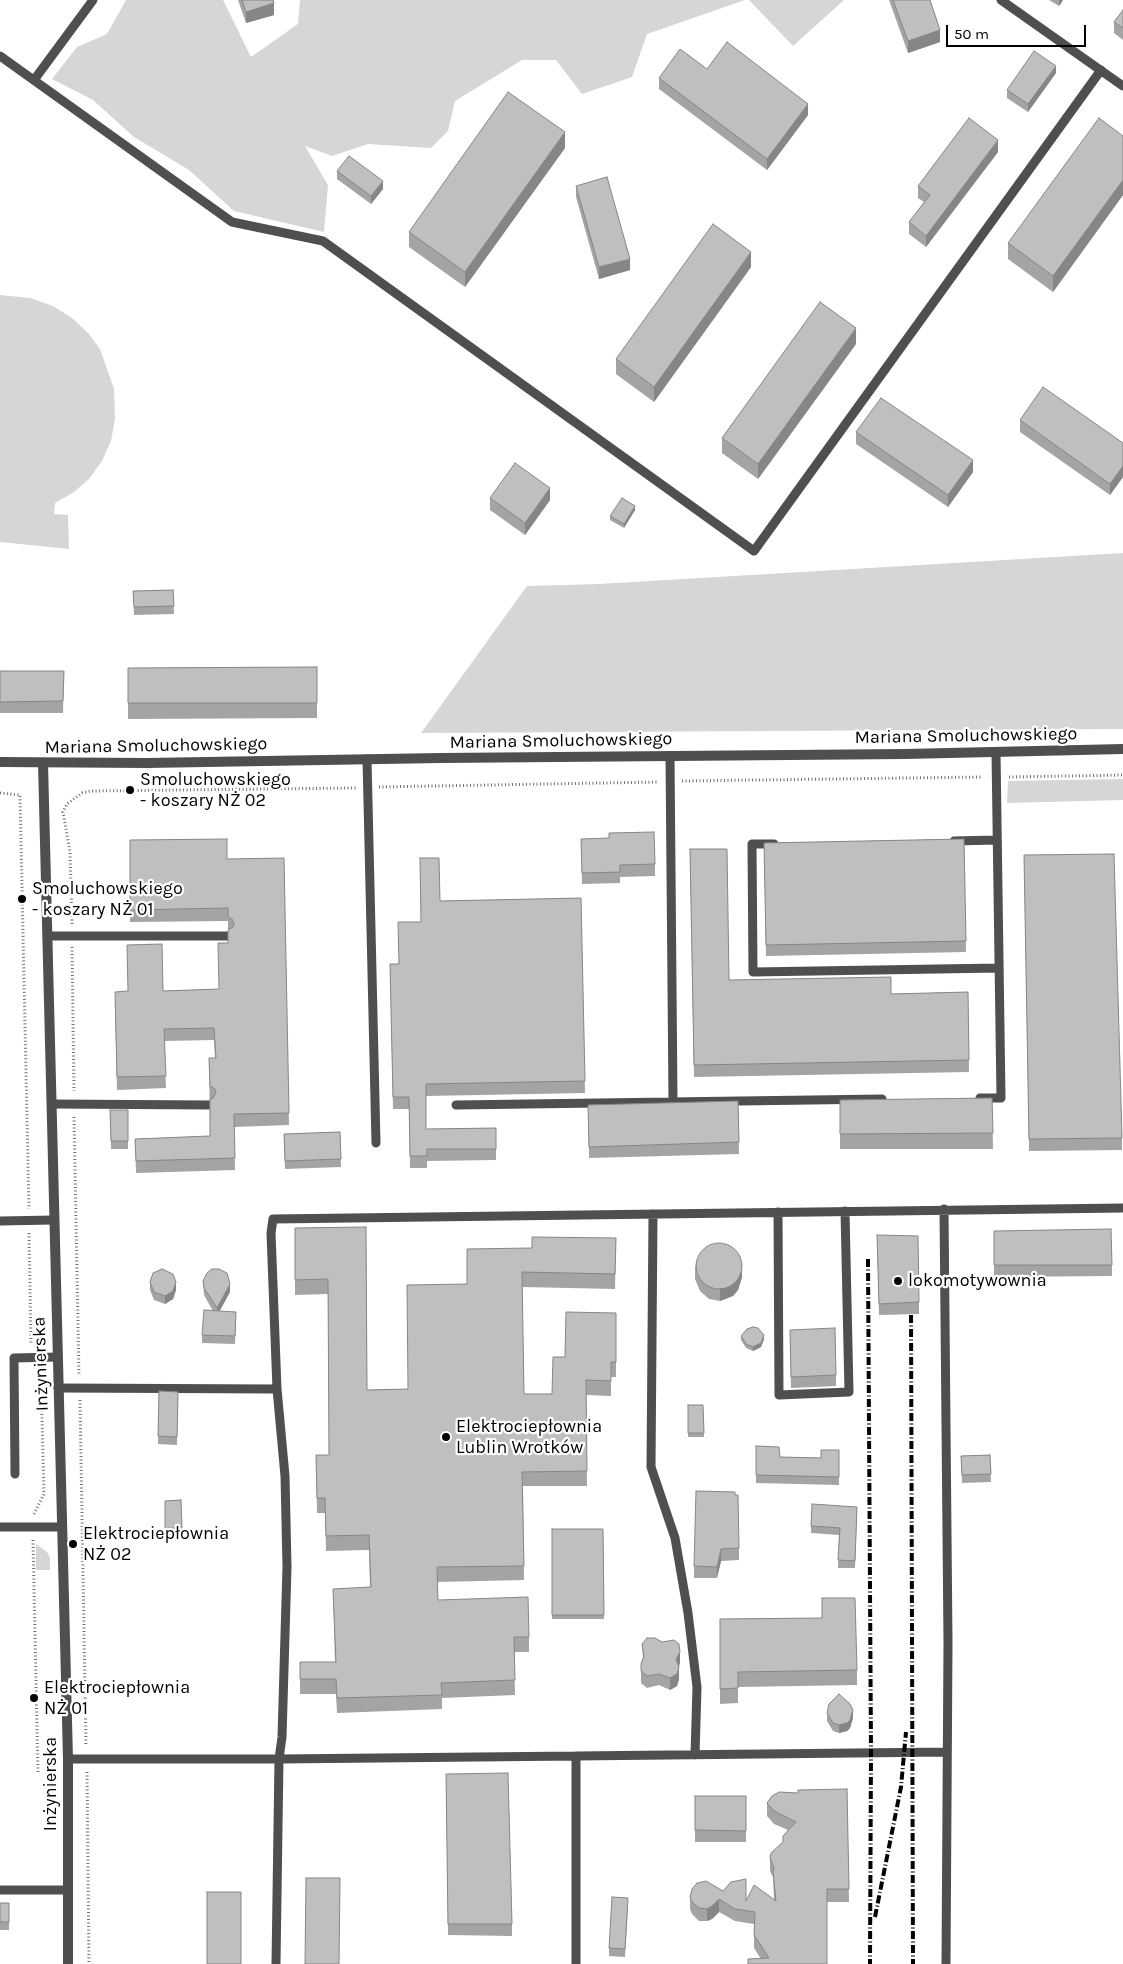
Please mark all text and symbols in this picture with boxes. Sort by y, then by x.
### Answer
scale bar [948,15,1088,47]
text: 50 m [954,25,989,43]
street label: Mariana Smoluchowskiego [854,723,1078,749]
street label: Mariana Smoluchowskiego [449,728,673,754]
street label: Mariana Smoluchowskiego [44,733,268,759]
place label: Smoluchowskiego - koszary NŻ 02 [140,769,291,812]
marker: Smoluchowskiego - koszary NŻ 02 [124,784,136,796]
place label: Smoluchowskiego - koszary NŻ 01 [32,878,183,921]
marker: Smoluchowskiego - koszary NŻ 01 [16,893,28,905]
place label: lokomotywownia [908,1270,1047,1292]
marker: lokomotywownia [892,1275,904,1287]
street label: Inżynierska [29,1316,53,1412]
place label: Elektrociepłownia Lublin Wrotków [456,1416,602,1458]
marker: Elektrociepłownia Lublin Wrotków [440,1431,452,1443]
place label: Elektrociepłownia NŻ 02 [83,1523,229,1566]
marker: Elektrociepłownia NŻ 02 [67,1538,79,1550]
place label: Elektrociepłownia NŻ 01 [44,1677,190,1720]
marker: Elektrociepłownia NŻ 01 [28,1692,40,1704]
street label: Inżynierska [40,1737,62,1831]

